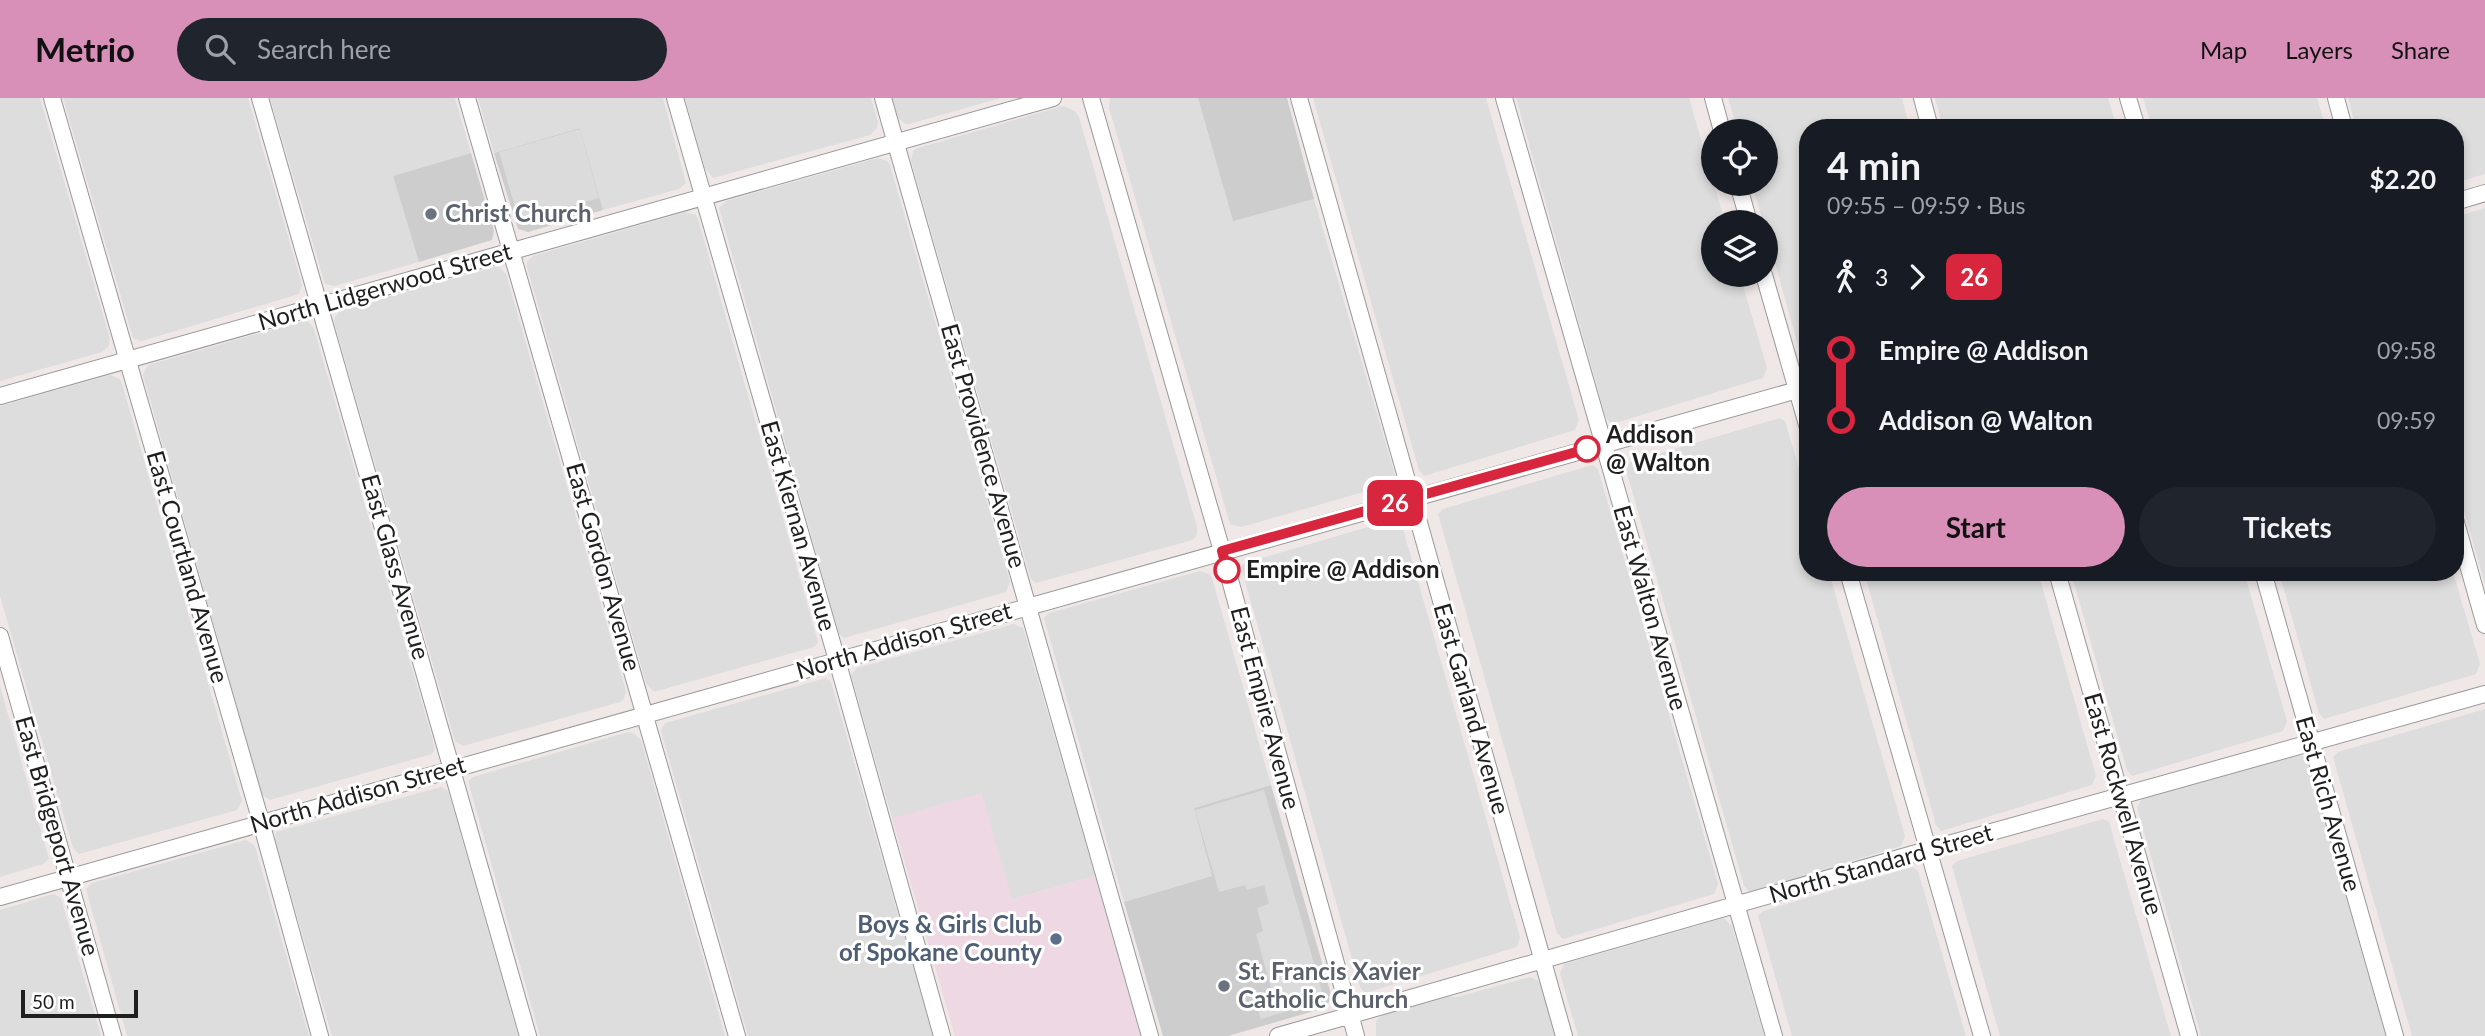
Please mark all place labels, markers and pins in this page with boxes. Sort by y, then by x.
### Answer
place label: Christ Church [445,198,591,227]
marker: Christ Church [423,206,439,222]
place label: Addison @ Walton [1605,419,1710,476]
marker: Addison @ Walton [1574,436,1600,462]
place label: Empire @ Addison [1246,554,1440,583]
marker: Empire @ Addison [1214,557,1240,583]
place label: Boys & Girls Club of Spokane County [839,909,1042,966]
marker: Boys & Girls Club of Spokane County [1048,931,1064,947]
place label: St. Francis Xavier Catholic Church [1238,956,1421,1013]
marker: St. Francis Xavier Catholic Church [1216,978,1232,994]

